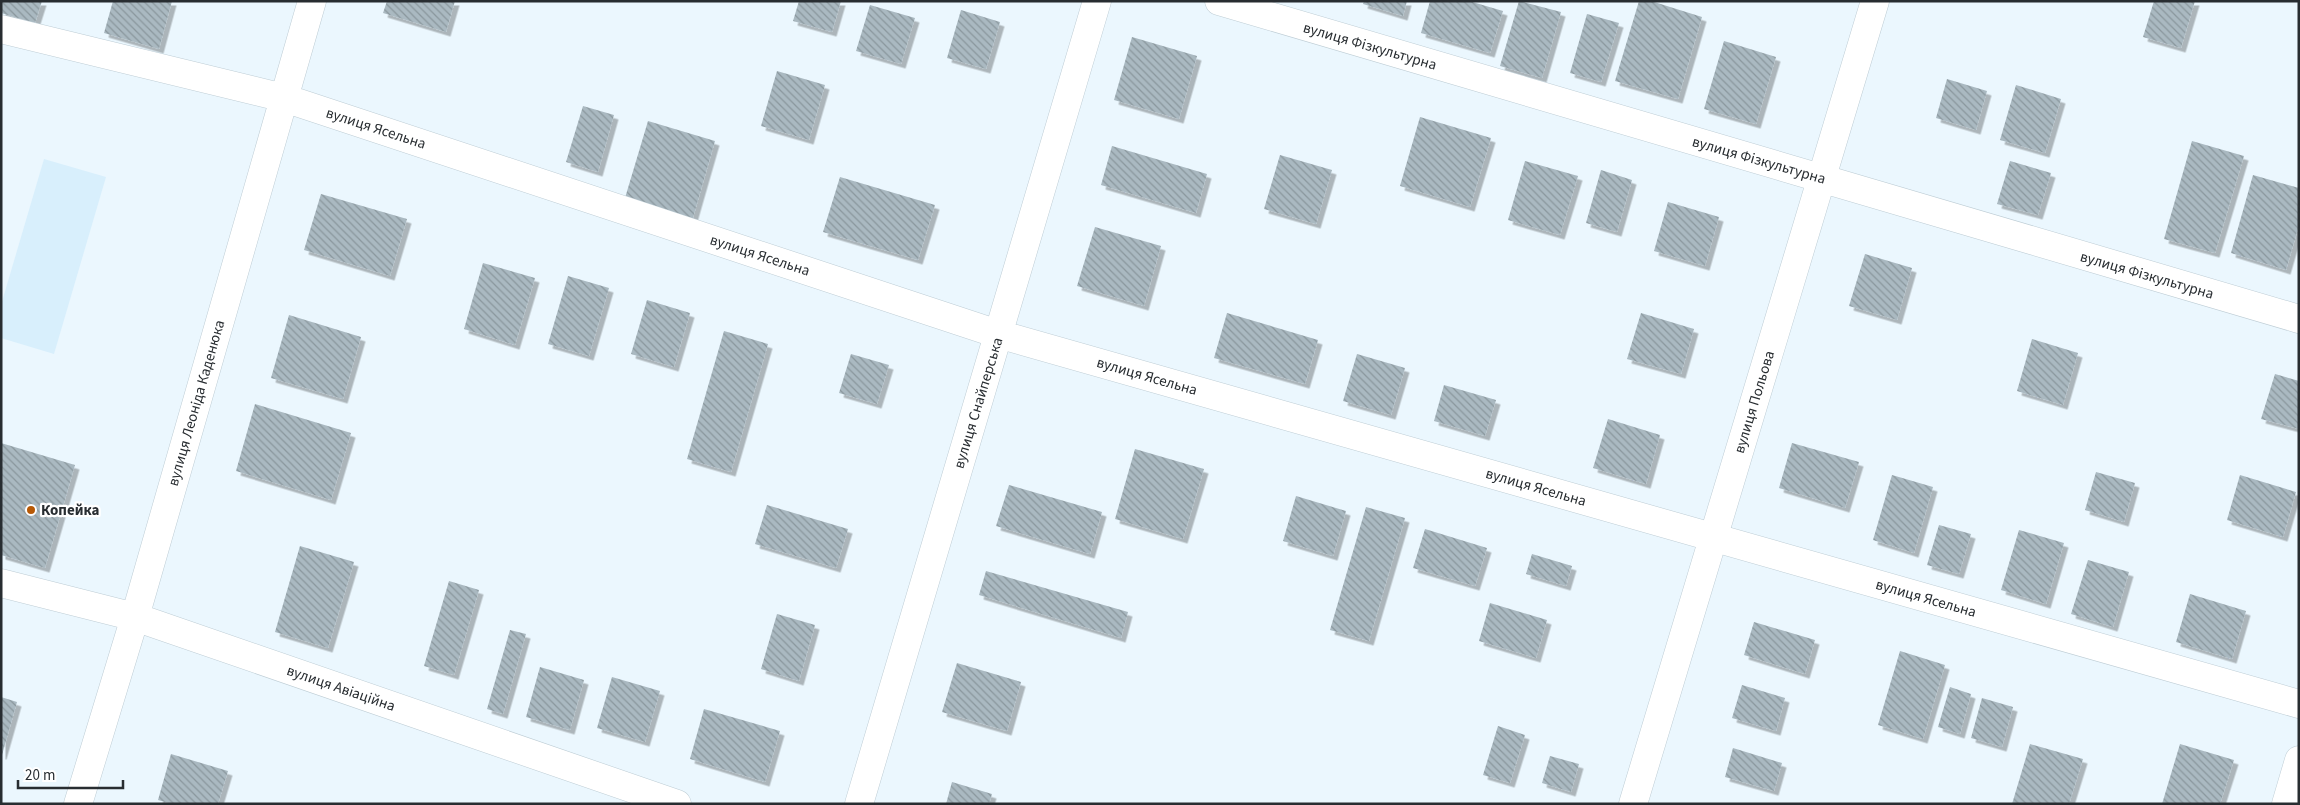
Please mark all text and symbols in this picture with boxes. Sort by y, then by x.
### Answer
street label: вулиця Фізкультурна [1301,17,1439,76]
street label: вулиця Ясельна [323,102,429,155]
street label: вулиця Фізкультурна [1690,131,1828,190]
street label: вулиця Ясельна [707,229,813,282]
street label: вулиця Фізкультурна [2078,246,2216,305]
street label: вулиця Леоніда Каденюка [163,318,230,489]
street label: вулиця Снайперська [949,335,1008,471]
street label: вулиця Польова [1729,348,1780,456]
street label: вулиця Ясельна [1094,352,1200,401]
street label: вулиця Ясельна [1483,463,1589,512]
place label: Копейка [41,500,99,521]
marker: Копейка [25,504,37,516]
street label: вулиця Ясельна [1873,574,1979,623]
street label: вулиця Авіаційна [284,660,398,717]
scale bar [18,758,122,790]
text: 20 m [25,765,55,786]

